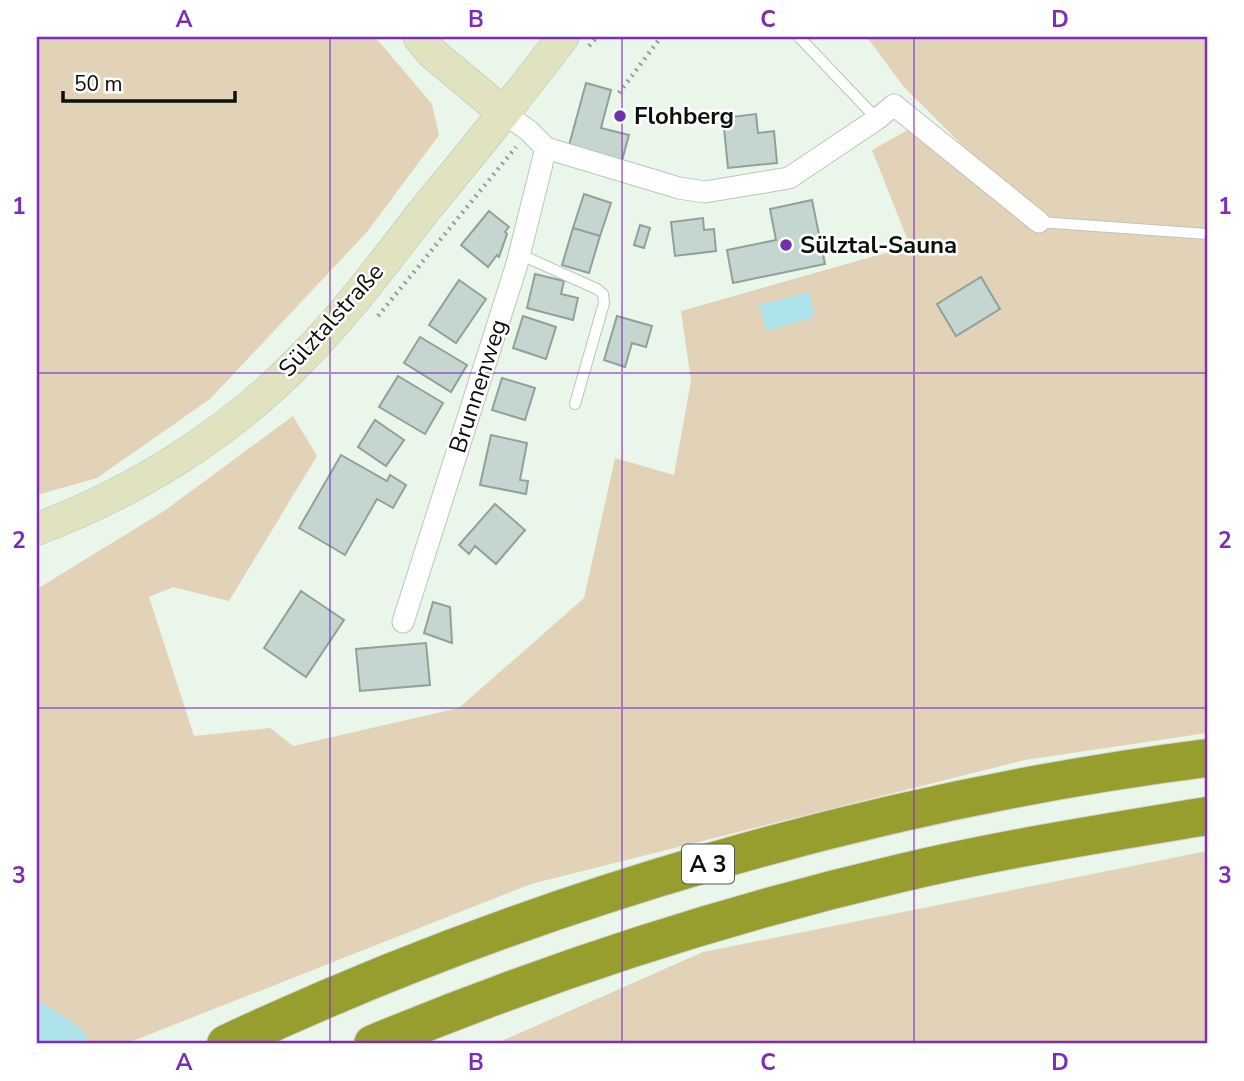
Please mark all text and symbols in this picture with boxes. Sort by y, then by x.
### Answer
text: A [175,4,193,35]
text: B [468,4,484,35]
text: C [760,4,776,35]
text: D [1051,4,1069,35]
scale bar [63,60,234,104]
text: 50 m [74,70,123,98]
place label: Flohberg [634,100,734,132]
marker: Flohberg [612,108,628,124]
text: 1 [12,191,26,222]
text: 1 [1218,191,1232,222]
place label: Sülztal-Sauna [800,229,957,261]
marker: Sülztal-Sauna [778,237,794,253]
street label: Sülztalstraße [271,256,391,384]
street label: Brunnenweg [441,315,515,457]
text: 2 [12,525,26,556]
text: 2 [1218,525,1232,556]
road number: A 3 [682,844,734,884]
text: 3 [12,860,26,891]
text: 3 [1218,860,1232,891]
text: A [175,1047,193,1078]
text: B [468,1047,484,1078]
text: C [760,1047,776,1078]
text: D [1051,1047,1069,1078]

